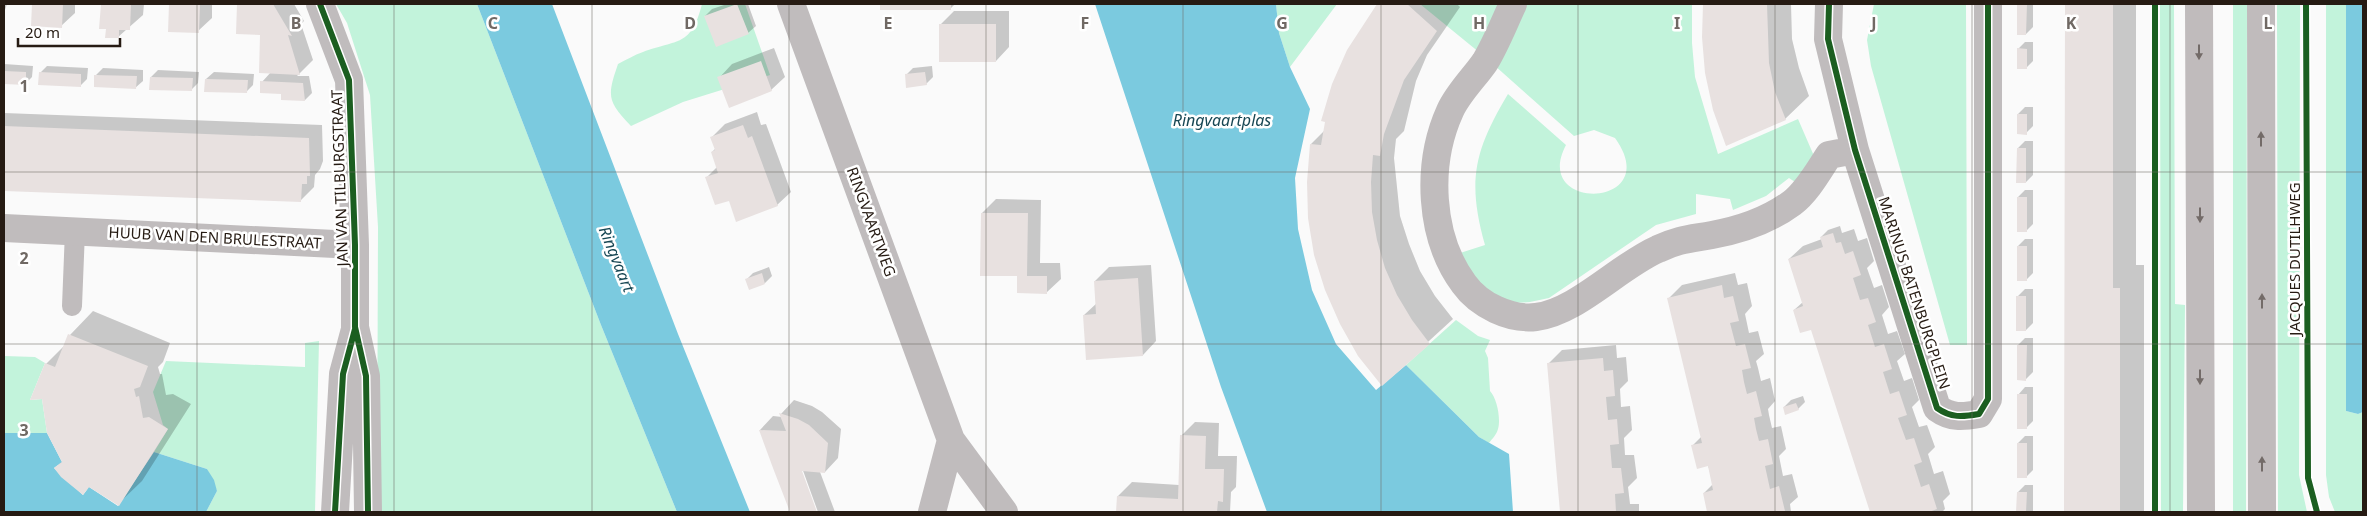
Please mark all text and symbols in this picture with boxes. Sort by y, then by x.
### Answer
text: B [291,12,301,34]
text: C [488,12,498,34]
text: D [684,12,696,34]
text: E [884,12,893,34]
text: F [1081,12,1089,34]
text: G [1276,12,1288,34]
text: H [1473,12,1485,34]
text: I [1674,12,1680,34]
text: J [1869,12,1877,34]
text: K [2066,12,2077,34]
text: L [2264,12,2273,34]
scale bar [18,15,120,47]
text: 20 m [25,22,60,42]
one-way arrow [2195,45,2203,61]
text: 1 [19,75,29,97]
street label: JAN VAN TILBURGSTRAAT [326,89,352,269]
water label: Ringvaartplas [1173,109,1271,131]
one-way arrow [2257,130,2265,146]
street label: RINGVAARTWEG [843,164,901,279]
street label: JACQUES DUTILHWEG [2284,182,2304,338]
street label: MARINUS BATENBURGPLEIN [1874,194,1956,391]
one-way arrow [2196,207,2204,223]
street label: HUUB VAN DEN BRULESTRAAT [108,221,323,253]
water label: Ringvaart [594,223,640,296]
text: 2 [19,247,29,269]
one-way arrow [2258,293,2266,309]
one-way arrow [2196,370,2204,386]
text: 3 [19,419,29,441]
one-way arrow [2258,455,2266,471]

